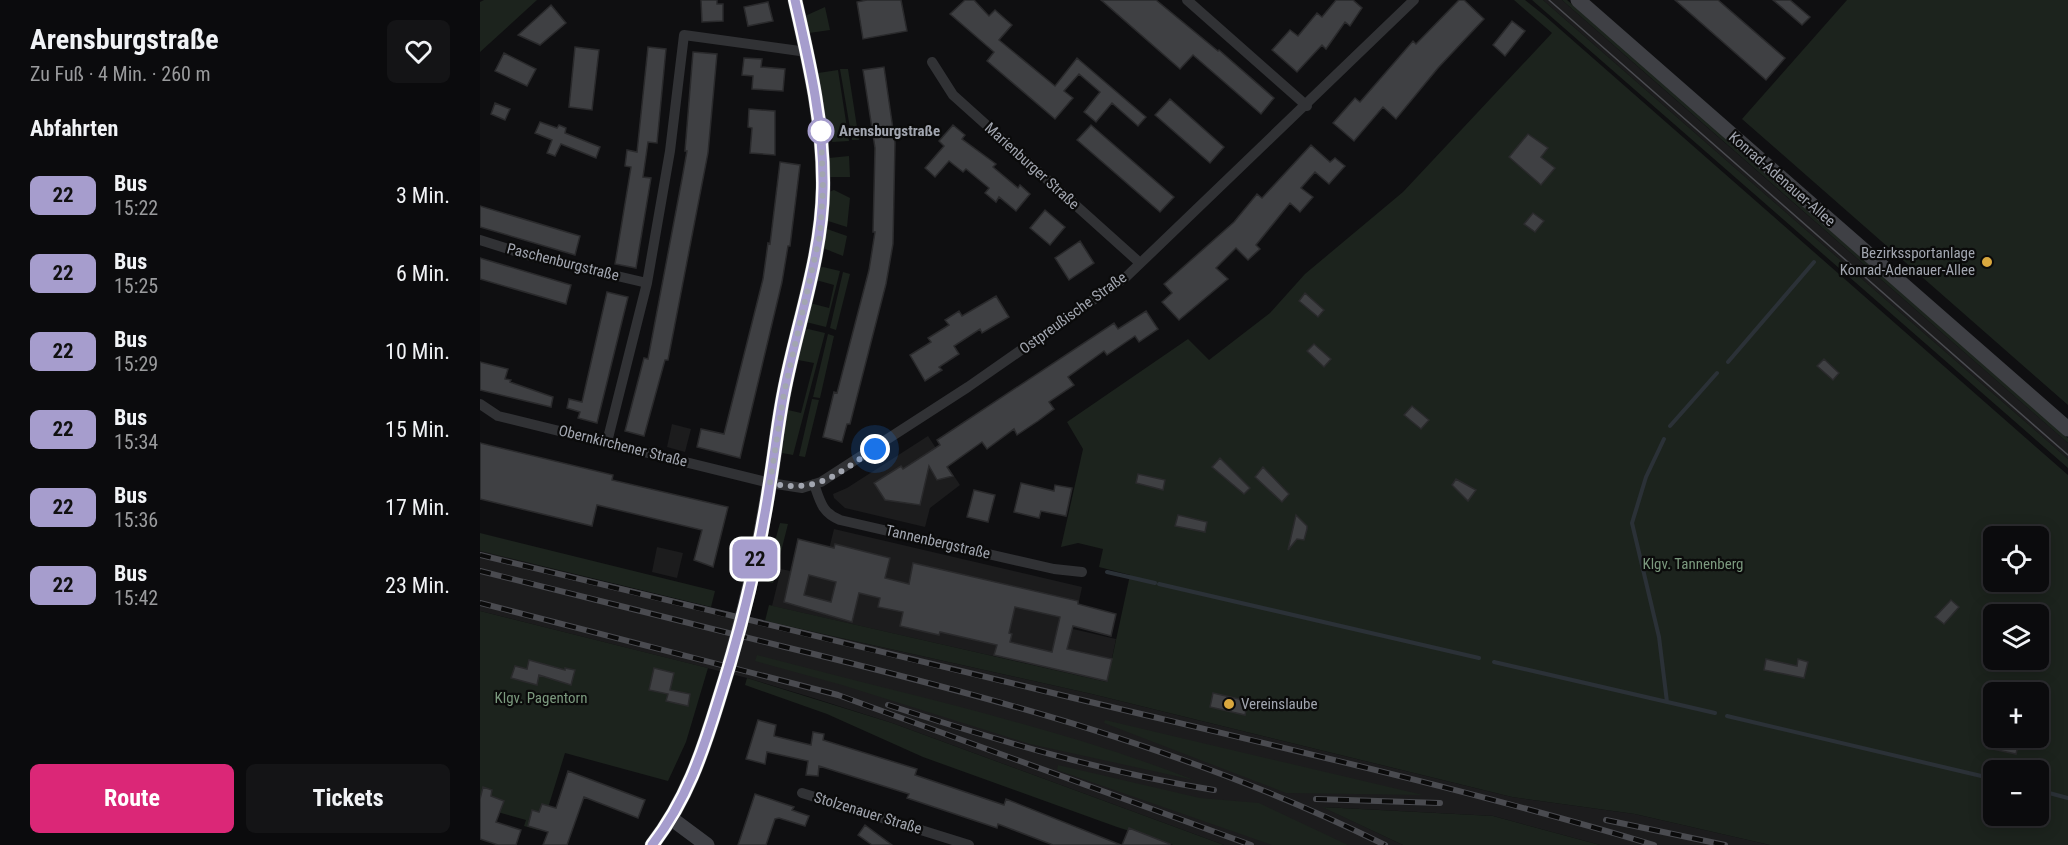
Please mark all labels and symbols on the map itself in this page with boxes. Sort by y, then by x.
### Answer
marker: Arensburgstraße [808,118,834,144]
street label: Marienburger Straße [981,119,1083,213]
place label: Arensburgstraße [839,122,940,140]
street label: Konrad-Adenauer-Allee [1725,128,1839,230]
street label: Paschenburgstraße [505,239,621,285]
place label: Bezirkssportanlage Konrad-Adenauer-Allee [1840,244,1975,279]
marker: Bezirkssportanlage Konrad-Adenauer-Allee [1980,255,1994,269]
street label: Ostpreußische Straße [1016,268,1130,358]
street label: Obernkirchener Straße [557,421,689,471]
your location [860,434,890,464]
street label: Tannenbergstraße [884,521,992,563]
line badge: 22 [728,540,782,578]
park label: Klgv. Tannenberg [1642,555,1744,573]
park label: Klgv. Pagentorn [495,689,587,707]
place label: Vereinslaube [1241,695,1317,713]
marker: Vereinslaube [1222,697,1236,711]
street label: Stolzenauer Straße [812,788,924,838]

